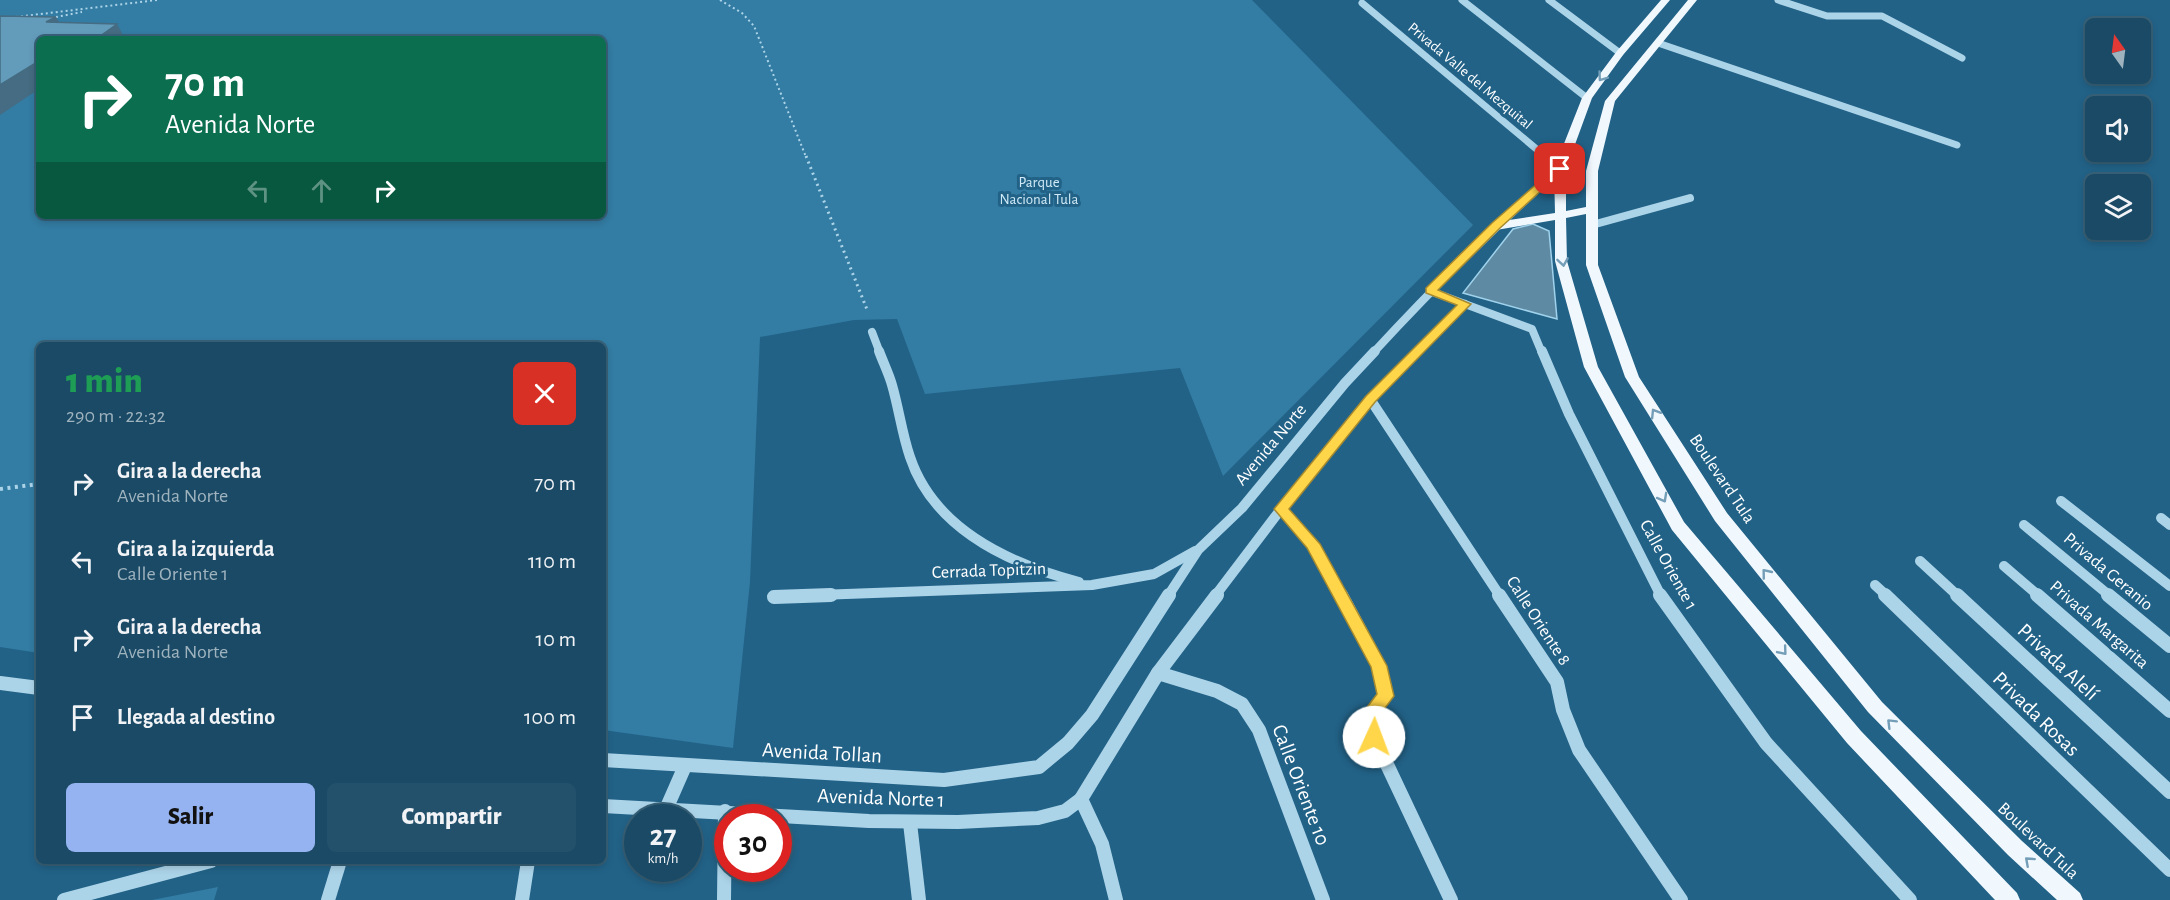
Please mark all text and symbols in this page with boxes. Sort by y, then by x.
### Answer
north arrow [2085,18,2151,84]
map controls [2085,18,2151,240]
street label: Privada Valle del Mezquital [1405,20,1535,132]
icon: right [66,60,144,138]
text: 70 m [165,62,245,104]
one-way arrow [1598,71,1609,82]
button: sound [2085,96,2151,162]
text: Avenida Norte [165,111,315,138]
pin [1534,143,1585,194]
icon: arrive [1543,152,1576,185]
icon: left [242,174,275,207]
icon: ahead [305,174,338,207]
icon: right [368,174,401,207]
button: layers [2085,174,2151,240]
park label: Parque Nacional Tula [1000,175,1078,207]
one-way arrow [1556,257,1568,267]
button: close [513,362,576,425]
text: 1 min [66,363,143,399]
street label: Avenida Norte [1232,401,1310,489]
text: 290 m · 22:32 [66,406,166,426]
one-way arrow [1651,409,1662,420]
street label: Boulevard Tula [1686,431,1758,527]
text: Gira a la derecha [117,460,262,482]
icon: right [66,467,99,500]
text: 70 m [534,472,576,494]
text: Avenida Norte [117,486,228,506]
one-way arrow [1656,492,1667,502]
street label: Calle Oriente 1 [1636,517,1700,613]
street label: Privada Geranio [2060,530,2156,615]
text: Gira a la izquierda [117,538,275,560]
icon: left [66,545,99,578]
text: 110 m [528,550,576,572]
street label: Cerrada Topitzin [931,560,1047,582]
text: Calle Oriente 1 [117,564,228,584]
one-way arrow [1763,569,1774,580]
street label: Calle Oriente 8 [1503,573,1573,669]
street label: Privada Margarita [2046,577,2152,673]
text: Gira a la derecha [117,616,262,638]
street label: Privada Alelí [2014,620,2103,705]
icon: right [66,623,99,656]
text: 10 m [536,628,576,650]
text: Avenida Norte [117,642,228,662]
one-way arrow [1775,644,1786,655]
street label: Privada Rosas [1989,668,2083,760]
icon: arrive [66,701,99,734]
position arrow [1342,705,1406,769]
text: Llegada al destino [117,706,275,728]
text: 100 m [524,706,576,728]
one-way arrow [1887,719,1898,730]
street label: Calle Oriente 10 [1268,722,1334,848]
street label: Avenida Tollan [762,739,882,767]
button: Salir [66,783,315,852]
button: Compartir [327,783,576,852]
street label: Avenida Norte 1 [817,785,945,811]
street label: Boulevard Tula [1994,799,2082,883]
speed limit sign: 30 [714,804,792,882]
text: 27 [649,821,677,851]
text: km/h [648,851,678,866]
one-way arrow [2025,857,2036,868]

